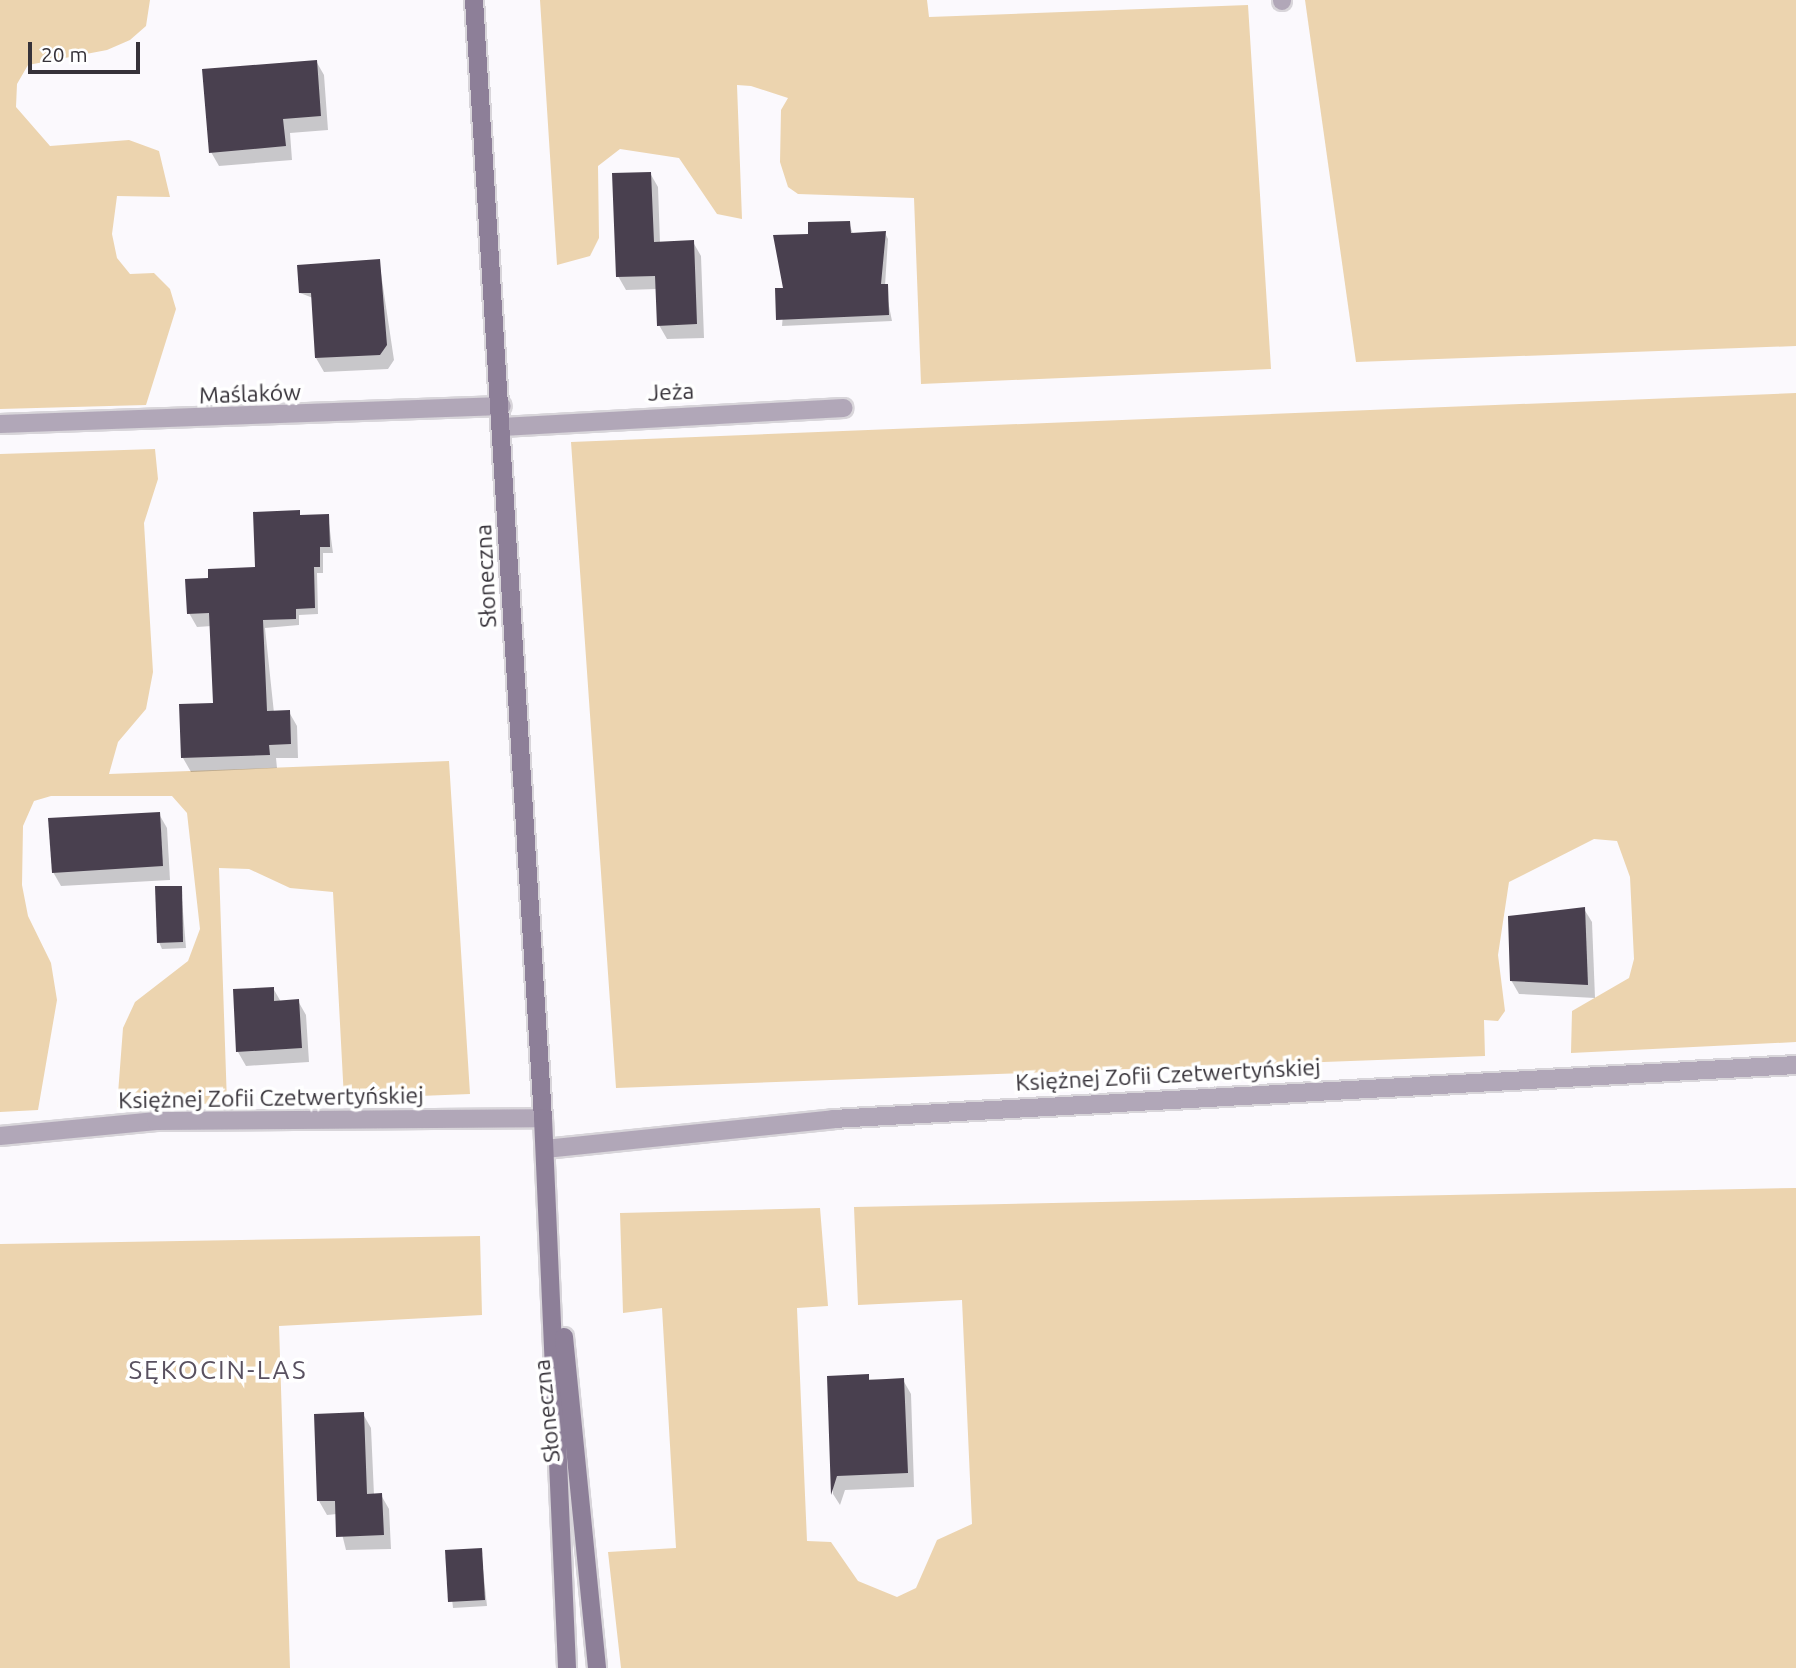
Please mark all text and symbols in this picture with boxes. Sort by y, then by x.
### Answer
scale bar [32,28,144,72]
text: 20 m [41,42,88,66]
street label: Jeża [647,377,695,407]
street label: Maślaków [198,378,302,410]
street label: Słoneczna [470,523,502,629]
street label: Księżnej Zofii Czetwertyńskiej [1015,1053,1321,1097]
street label: Księżnej Zofii Czetwertyńskiej [118,1082,424,1114]
district label: SĘKOCIN-LAS [130,1354,306,1386]
street label: Słoneczna [528,1358,566,1464]

